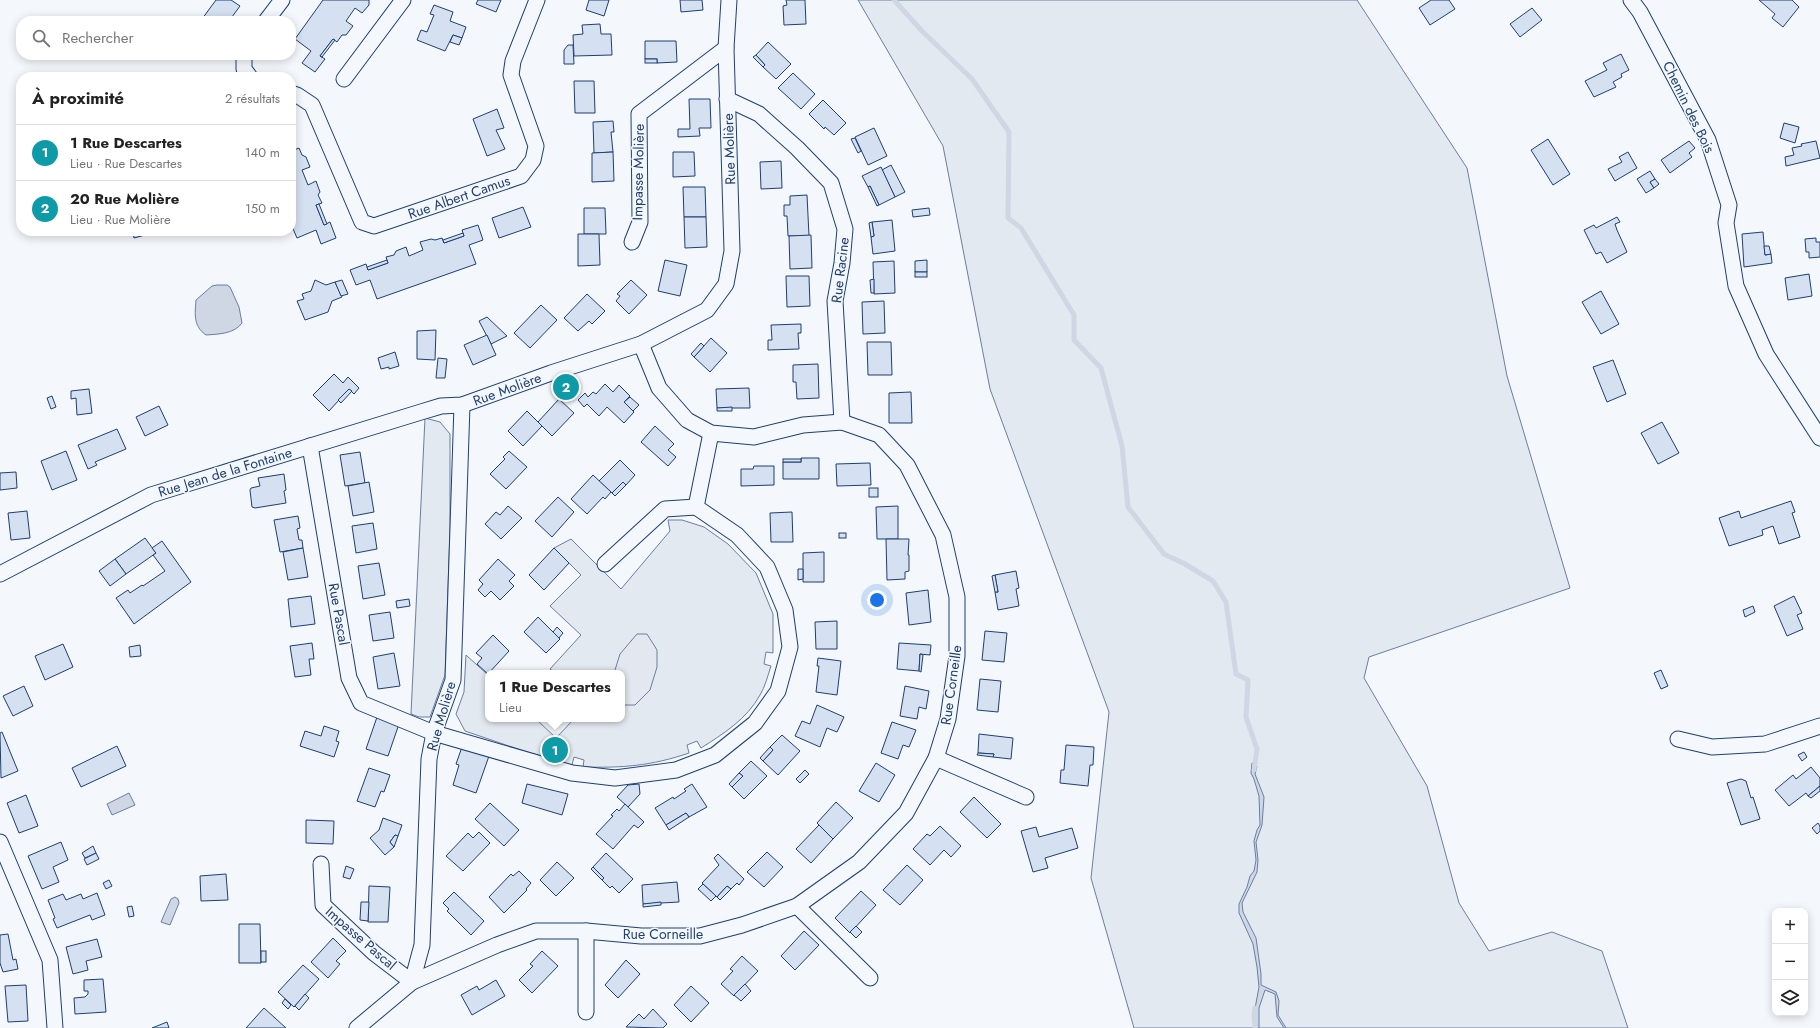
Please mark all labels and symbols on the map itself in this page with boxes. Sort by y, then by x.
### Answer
street label: Chemin des Bois [1658,58,1720,157]
street label: Rue Molière [718,113,740,185]
street label: Impasse Molière [627,124,649,220]
street label: Rue Albert Camus [405,170,513,224]
street label: Rue Racine [826,236,854,304]
street label: Rue Molière [470,367,544,411]
pin: 2 [553,372,579,402]
street label: Rue Jean de la Fontaine [156,442,294,502]
street label: Rue Pascal [324,581,354,647]
your location [867,590,887,610]
street label: Rue Corneille [935,644,967,726]
street label: Rue Molière [422,679,460,753]
pin: 1 [542,735,568,765]
street label: Impasse Pascal [321,902,401,974]
street label: Rue Corneille [623,924,703,944]

